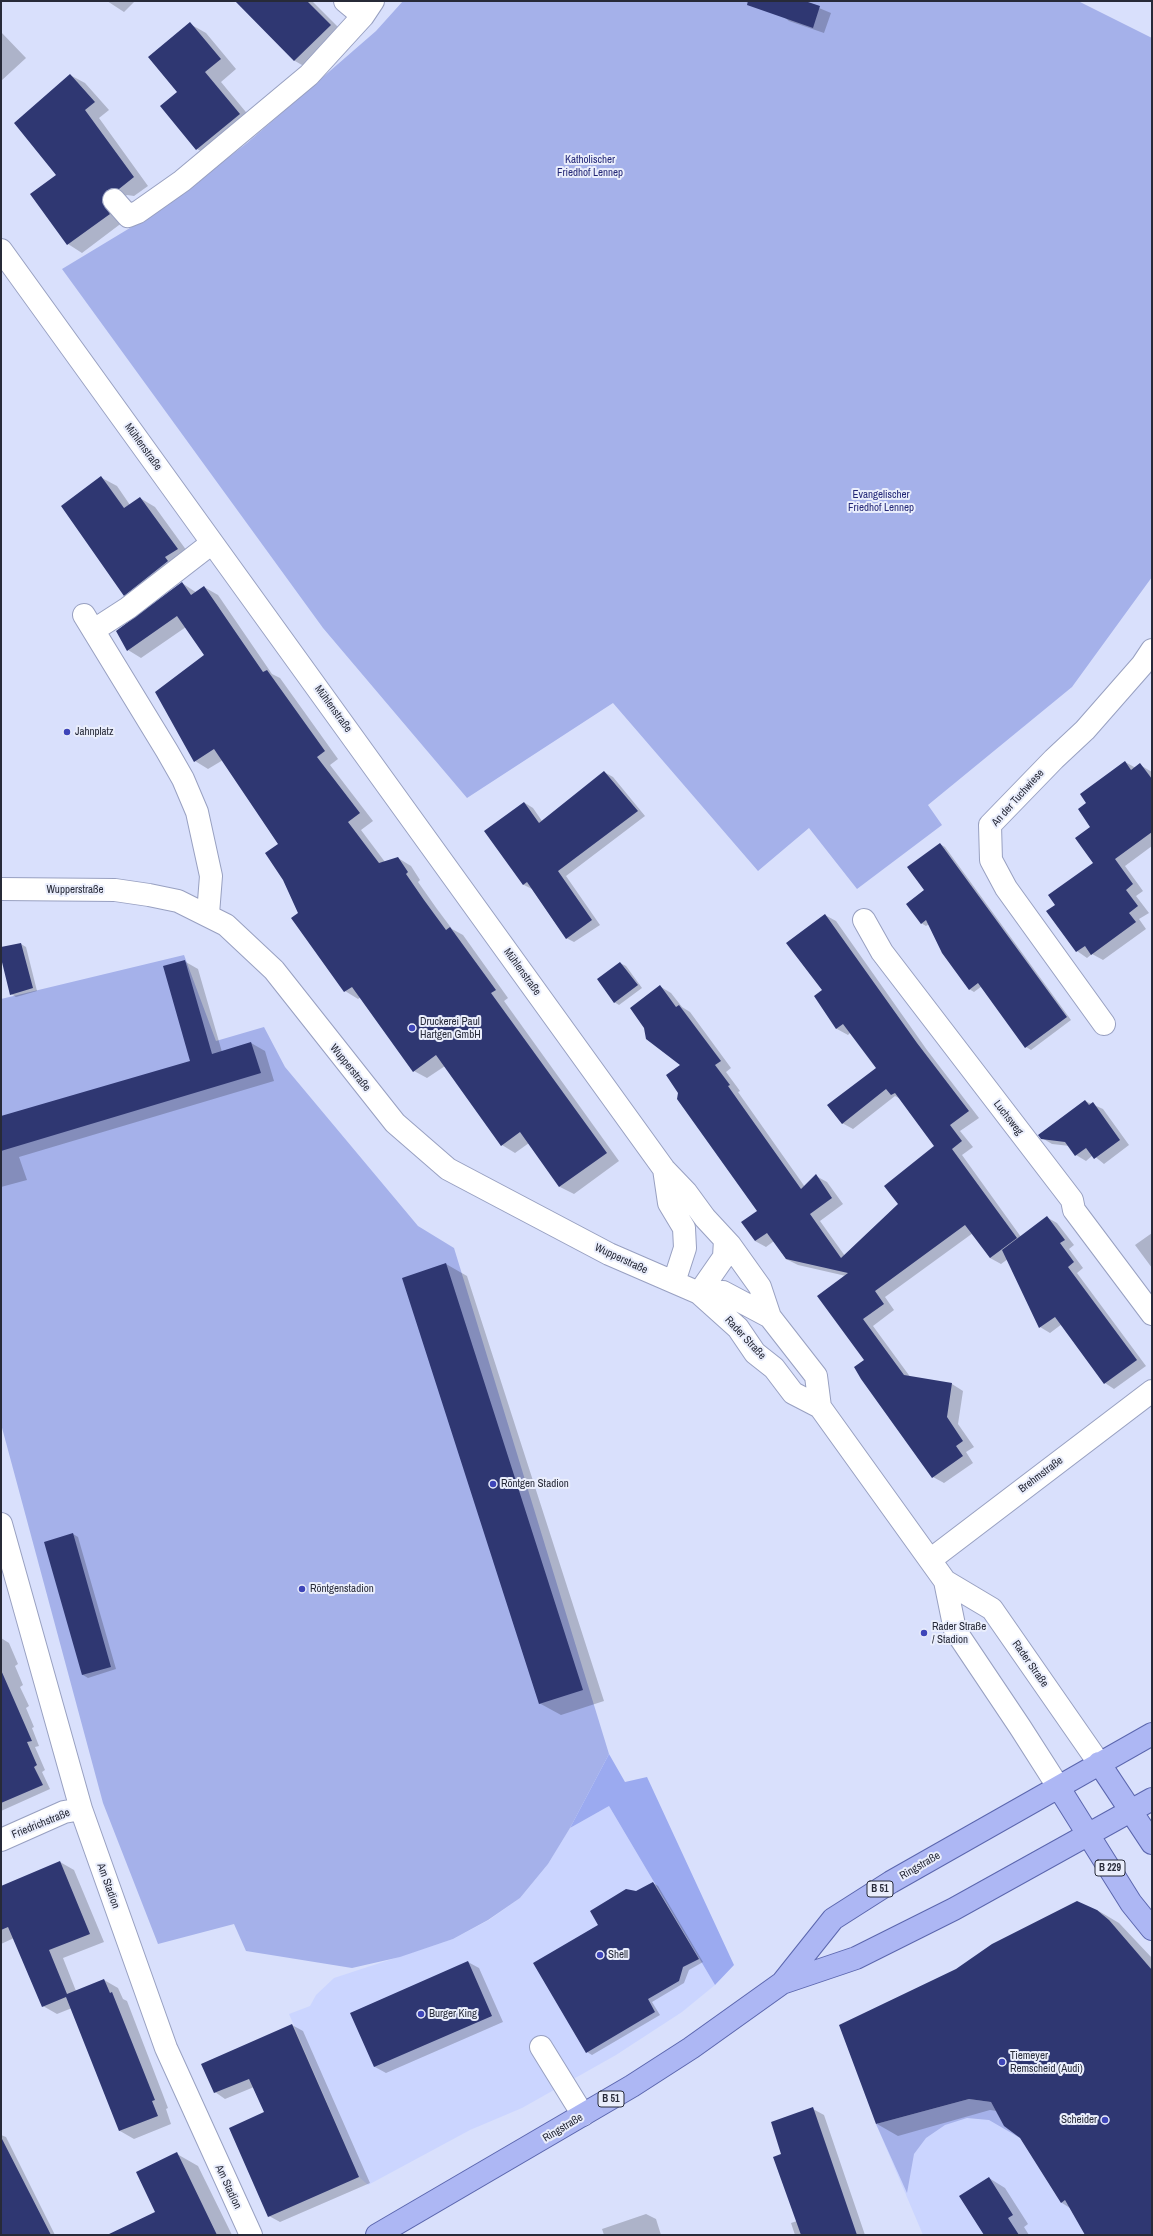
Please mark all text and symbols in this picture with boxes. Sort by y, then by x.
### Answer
park label: Katholischer Friedhof Lennep [557,153,623,179]
street label: Mühlenstraße [121,421,165,473]
park label: Evangelischer Friedhof Lennep [848,488,914,514]
street label: Mühlenstraße [311,683,355,735]
place label: Jahnplatz [75,725,114,739]
marker: Jahnplatz [62,727,72,737]
street label: An der Tuchwiese [989,767,1047,829]
street label: Wupperstraße [47,883,103,897]
street label: Mühlenstraße [500,946,544,998]
place label: Druckerei Paul Hartgen GmbH [420,1015,481,1041]
marker: Druckerei Paul Hartgen GmbH [407,1023,417,1033]
street label: Wupperstraße [327,1042,373,1094]
street label: Luchsweg [990,1098,1026,1138]
street label: Wupperstraße [592,1241,650,1277]
street label: Rader Straße [722,1314,768,1362]
street label: Brehmstraße [1016,1454,1066,1496]
place label: Röntgen Stadion [501,1477,569,1491]
marker: Röntgen Stadion [488,1479,498,1489]
place label: Röntgenstadion [310,1582,374,1596]
marker: Röntgenstadion [297,1584,307,1594]
place label: Rader Straße / Stadion [932,1620,986,1646]
marker: Rader Straße / Stadion [919,1628,929,1638]
street label: Rader Straße [1009,1638,1051,1690]
street label: Friedrichstraße [10,1806,72,1842]
street label: Ringstraße [897,1849,943,1883]
road number: B 229 [1095,1860,1125,1876]
street label: Am Stadion [94,1862,122,1910]
road number: B 51 [867,1881,893,1897]
place label: Shell [608,1948,628,1962]
marker: Shell [595,1950,605,1960]
place label: Burger King [429,2007,477,2021]
marker: Burger King [416,2009,426,2019]
place label: Tiemeyer Remscheid (Audi) [1010,2049,1083,2075]
marker: Tiemeyer Remscheid (Audi) [997,2057,1007,2067]
road number: B 51 [598,2091,624,2107]
street label: Ringstraße [540,2111,586,2145]
place label: Scheider [1061,2113,1097,2127]
marker: Scheider [1100,2115,1110,2125]
street label: Am Stadion [212,2163,244,2211]

